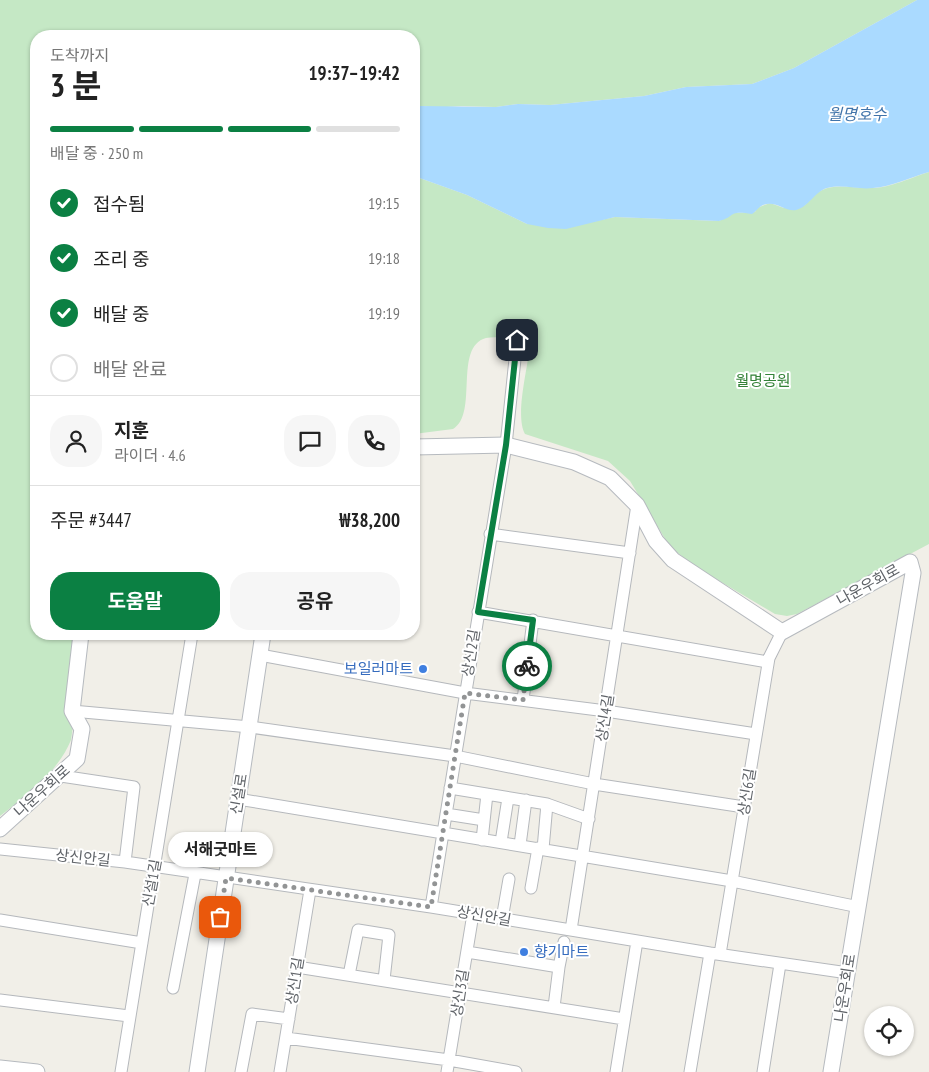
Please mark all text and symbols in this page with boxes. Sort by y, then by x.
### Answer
text: 도착까지 [50,45,109,65]
text: 19:37–19:42 [308,61,400,85]
text: 3 분 [50,64,101,106]
water label: 월명호수 [828,104,888,124]
text: 배달 중 · 250 m [50,143,143,163]
icon: check [50,189,78,217]
text: 접수됨 [93,192,145,216]
text: 19:15 [368,193,400,213]
icon: check [50,244,78,272]
text: 조리 중 [93,247,149,271]
text: 19:18 [368,248,400,268]
icon: check [50,299,78,327]
text: 배달 중 [93,302,149,326]
text: 19:19 [368,303,400,323]
pin [496,319,538,361]
icon: home [503,326,531,354]
text: 배달 완료 [93,357,167,381]
park label: 월명공원 [735,371,791,390]
button: person [50,415,102,467]
button: chat [284,415,336,467]
button: phone [348,415,400,467]
text: 지훈 [114,418,149,442]
text: 라이더 · 4.6 [114,445,186,465]
text: 주문 #3447 [50,508,132,532]
text: ₩38,200 [339,508,400,532]
street label: 나운우회로 [833,560,903,610]
button: 도움말 [50,572,220,630]
button: 공유 [230,572,400,630]
street label: 상신2길 [457,628,484,678]
courier [502,641,552,691]
icon: bike [513,652,541,680]
place label: 보일러마트 [344,659,413,678]
marker: 보일러마트 [417,663,429,675]
street label: 상신4길 [591,693,618,743]
street label: 나운우회로 [10,760,74,821]
street label: 상신6길 [733,767,760,817]
street label: 신설로 [226,772,251,816]
callout: 서해굿마트 [168,832,272,867]
text: 서해굿마트 [184,839,257,859]
street label: 상신안길 [55,845,111,870]
street label: 신설1길 [138,858,165,908]
pin [199,896,241,938]
street label: 상신안길 [455,901,513,930]
icon: bag [206,903,234,931]
place label: 향기마트 [534,942,589,961]
marker: 향기마트 [518,946,530,958]
street label: 나운우회로 [830,952,859,1023]
street label: 상신1길 [281,956,308,1006]
street label: 상신3길 [446,968,473,1018]
map controls [864,1006,914,1056]
button: locate [864,1006,914,1056]

